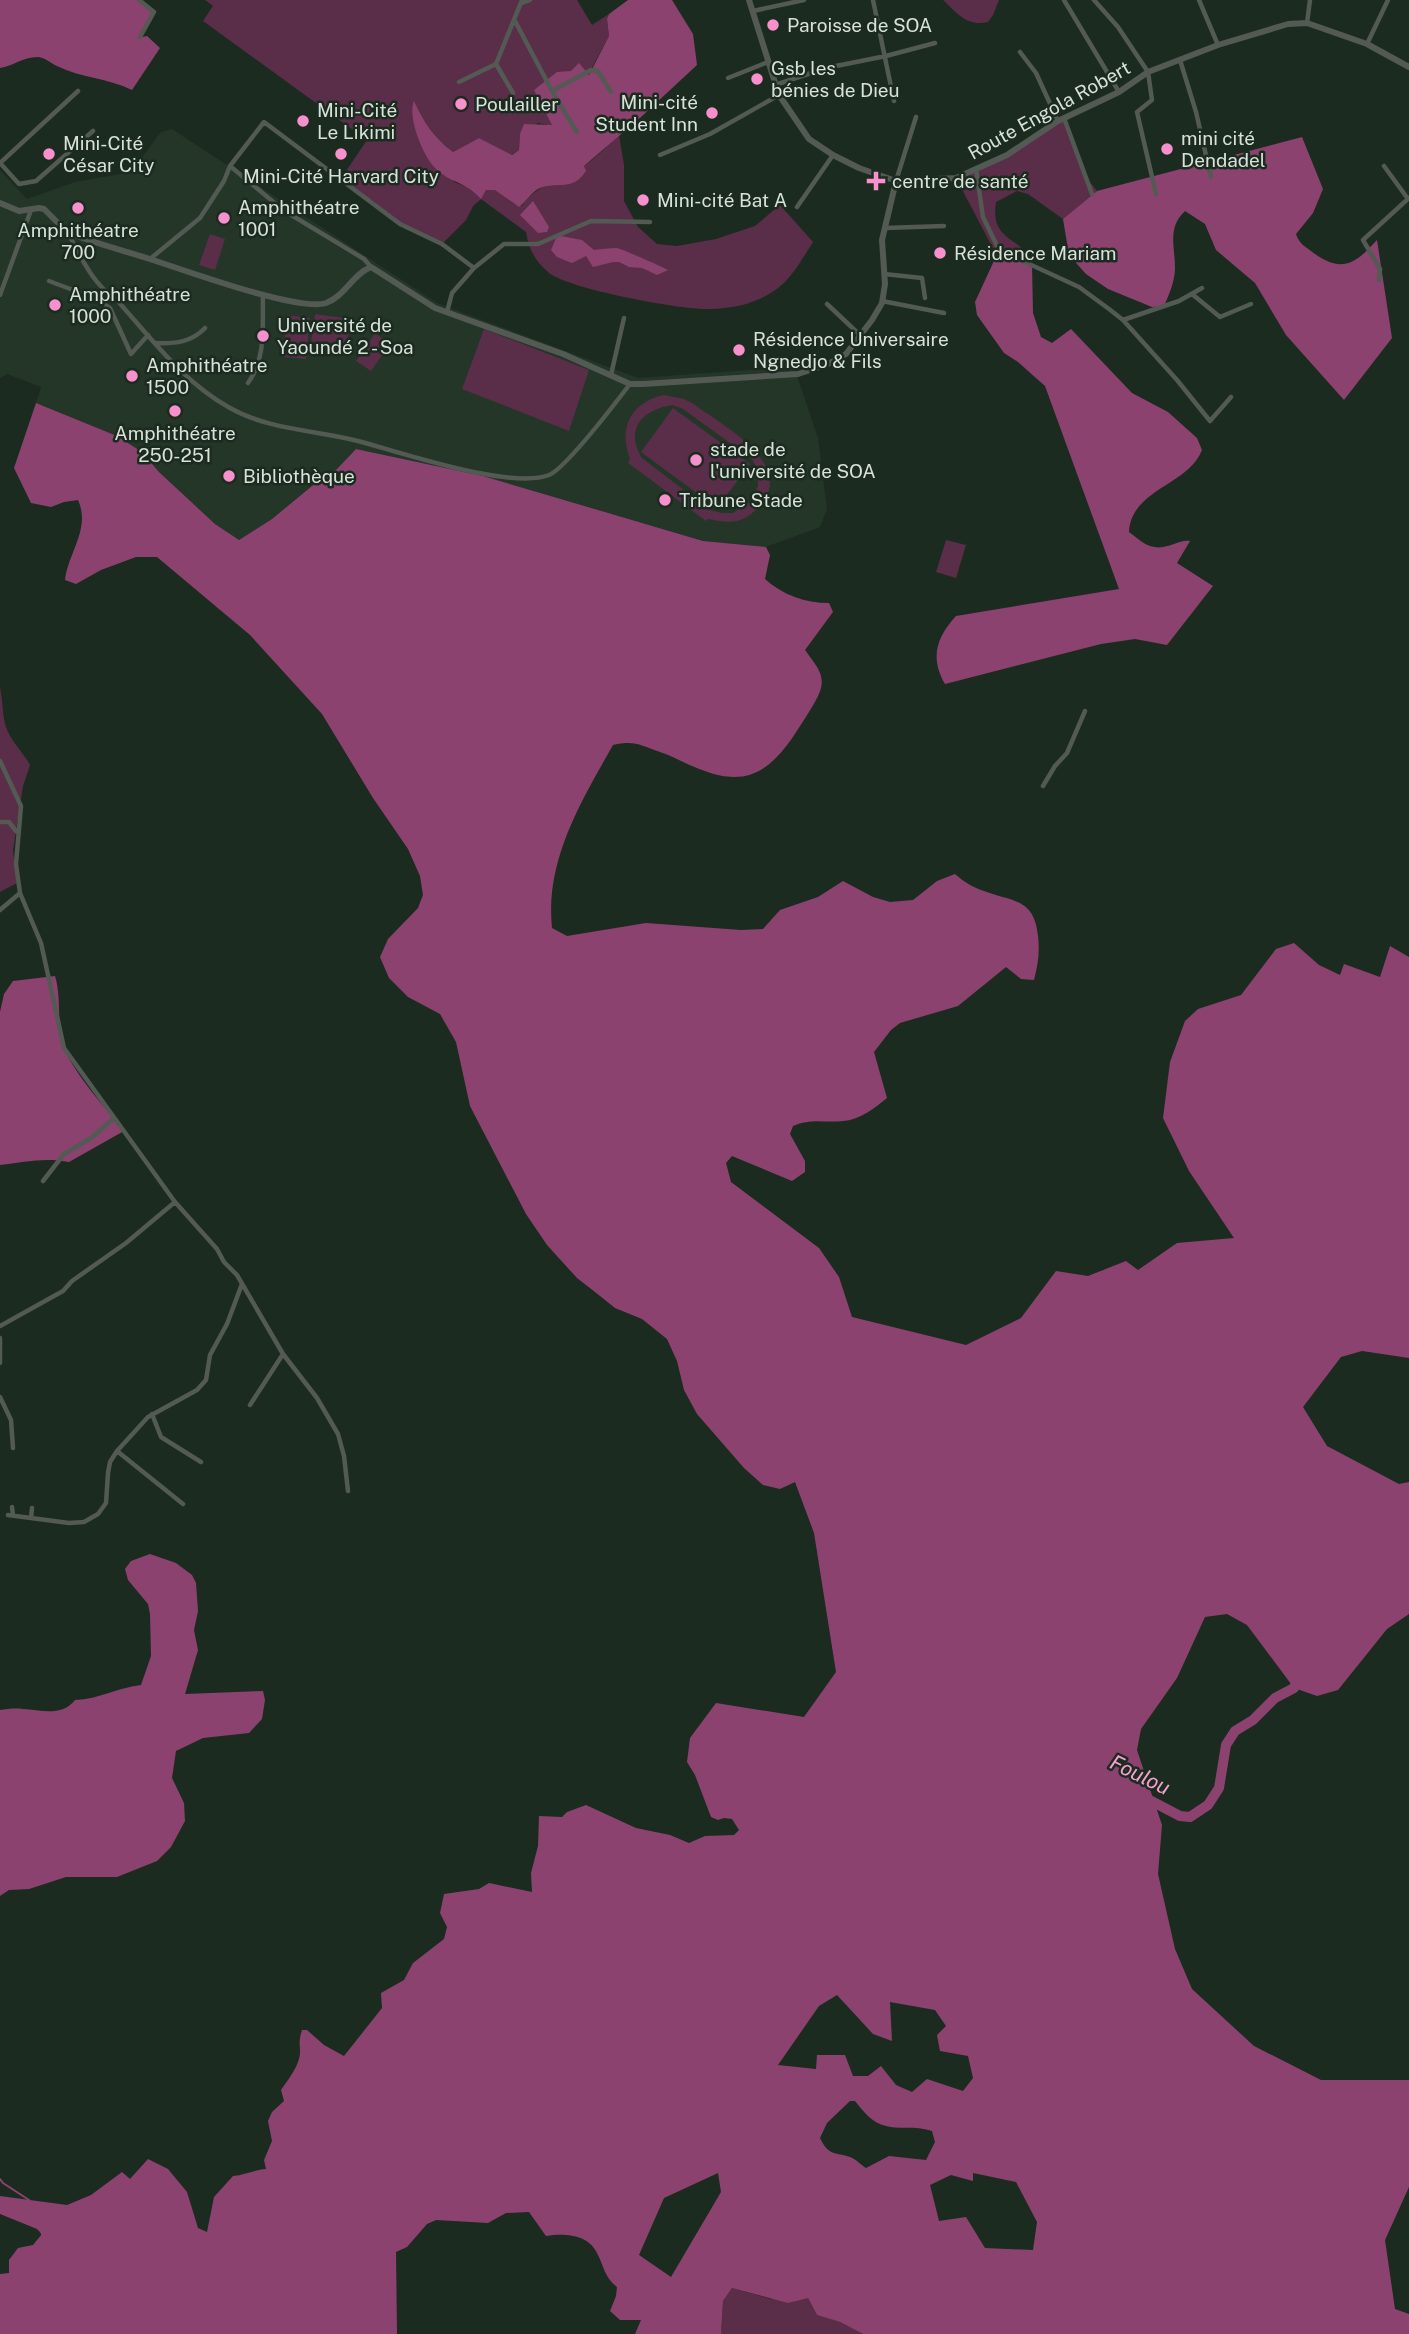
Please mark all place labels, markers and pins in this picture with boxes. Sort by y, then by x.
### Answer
place label: Paroisse de SOA [787,14,932,36]
marker: Paroisse de SOA [765,17,781,33]
place label: Gsb les bénies de Dieu [771,57,900,101]
marker: Gsb les bénies de Dieu [749,71,765,87]
place label: Mini-cité Student Inn [595,91,698,135]
place label: Poulailler [475,93,559,115]
marker: Poulailler [453,96,469,112]
place label: Mini-Cité Le Likimi [317,99,397,143]
marker: Mini-cité Student Inn [704,105,720,121]
marker: Mini-Cité Le Likimi [295,113,311,129]
place label: mini cité Dendadel [1181,127,1266,171]
place label: Mini-Cité César City [63,132,154,176]
marker: mini cité Dendadel [1159,141,1175,157]
marker: Mini-Cité César City [41,146,57,162]
marker: Mini-Cité Harvard City [333,146,349,162]
place label: Mini-Cité Harvard City [243,165,439,187]
place label: centre de santé [892,170,1028,192]
marker: centre de santé [866,171,886,191]
place label: Mini-cité Bat A [657,189,787,211]
marker: Mini-cité Bat A [635,192,651,208]
place label: Amphithéatre 1001 [238,196,359,240]
marker: Amphithéatre 700 [70,200,86,216]
marker: Amphithéatre 1001 [216,210,232,226]
place label: Amphithéatre 700 [17,219,139,263]
place label: Résidence Mariam [954,242,1116,264]
marker: Résidence Mariam [932,245,948,261]
place label: Amphithéatre 1000 [69,283,190,327]
marker: Amphithéatre 1000 [47,297,63,313]
place label: Université de Yaoundé 2 - Soa [277,314,414,358]
marker: Université de Yaoundé 2 - Soa [255,328,271,344]
place label: Résidence Universaire Ngnedjo & Fils [753,328,949,372]
marker: Résidence Universaire Ngnedjo & Fils [731,342,747,358]
place label: Amphithéatre 1500 [146,354,267,398]
marker: Amphithéatre 1500 [124,368,140,384]
marker: Amphithéatre 250-251 [167,403,183,419]
place label: Amphithéatre 250-251 [114,422,236,466]
place label: stade de l'université de SOA [710,438,876,482]
marker: stade de l'université de SOA [688,452,704,468]
place label: Bibliothèque [243,465,355,487]
marker: Bibliothèque [221,468,237,484]
place label: Tribune Stade [679,489,803,511]
marker: Tribune Stade [657,492,673,508]

